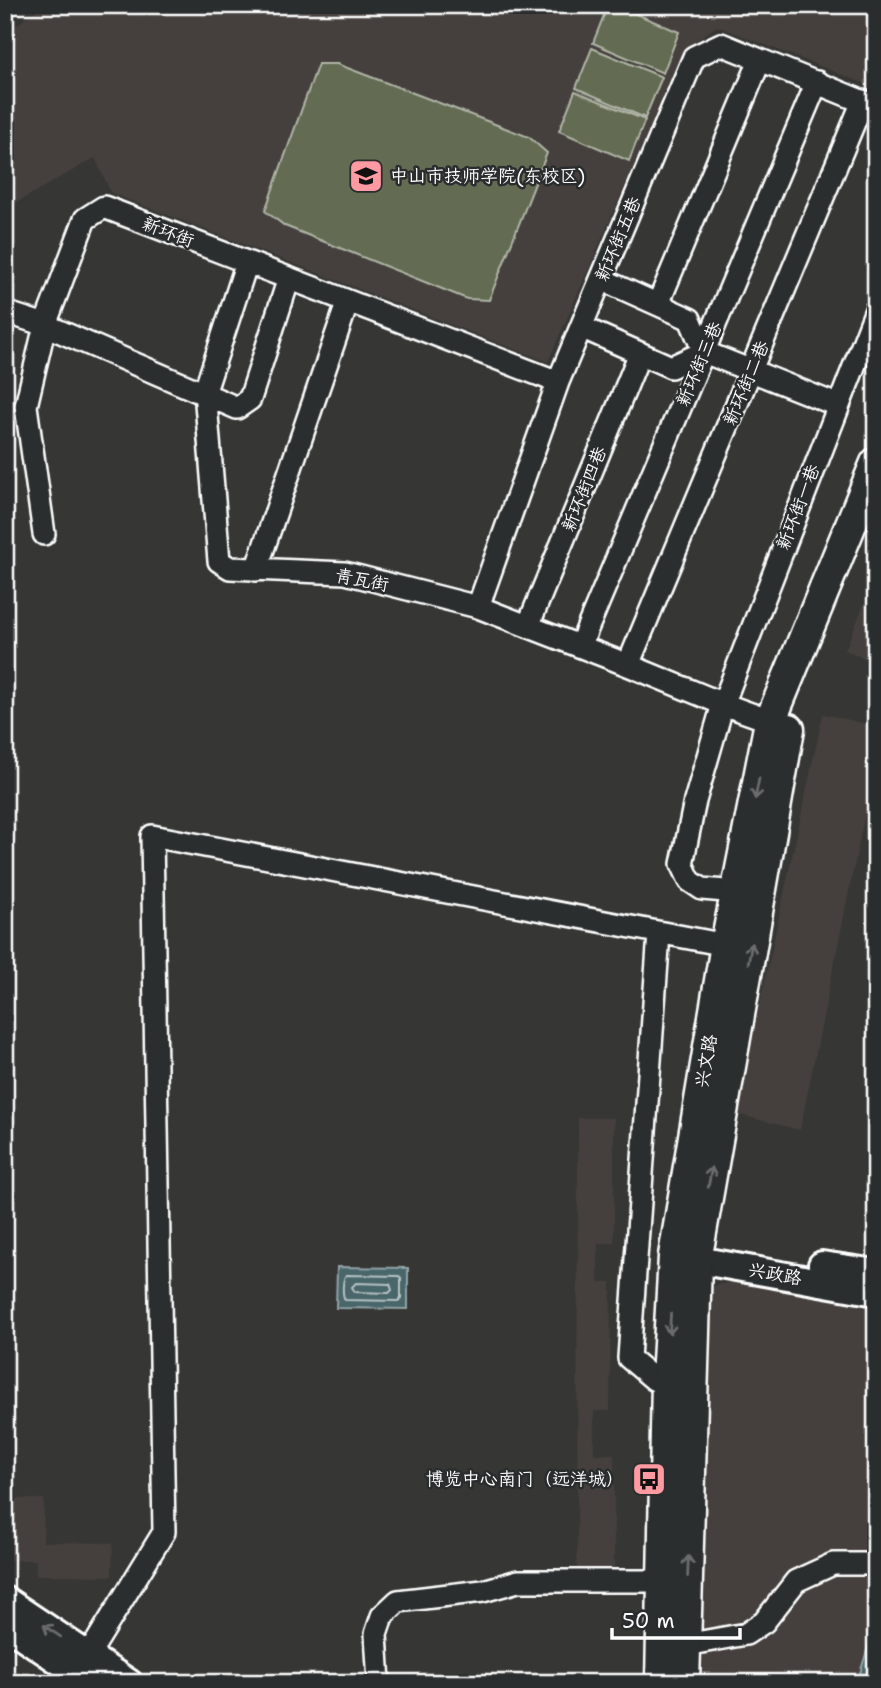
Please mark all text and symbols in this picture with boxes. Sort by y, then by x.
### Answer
school or university icon: 中山市技师学院(东校区) [347,157,385,195]
place label: 中山市技师学院(东校区) [390,164,585,188]
street label: 新环街五巷 [589,193,647,285]
street label: 新环街 [138,211,198,253]
street label: 新环街三巷 [670,318,728,410]
street label: 新环街二巷 [717,337,775,429]
street label: 新环街四巷 [556,443,612,535]
street label: 新环街一巷 [771,461,825,553]
street label: 青瓦街 [333,563,391,597]
one-way arrow [749,777,763,800]
one-way arrow [743,942,757,964]
street label: 兴文路 [689,1032,723,1090]
one-way arrow [704,1166,717,1189]
street label: 兴政路 [746,1257,804,1291]
one-way arrow [664,1312,677,1335]
bus stop icon: 博览中心南门（远洋城） [630,1460,668,1498]
place label: 博览中心南门（远洋城） [426,1467,624,1491]
one-way arrow [681,1554,694,1577]
scale bar [612,1597,739,1641]
text: 50 m [622,1607,675,1635]
one-way arrow [43,1624,62,1638]

